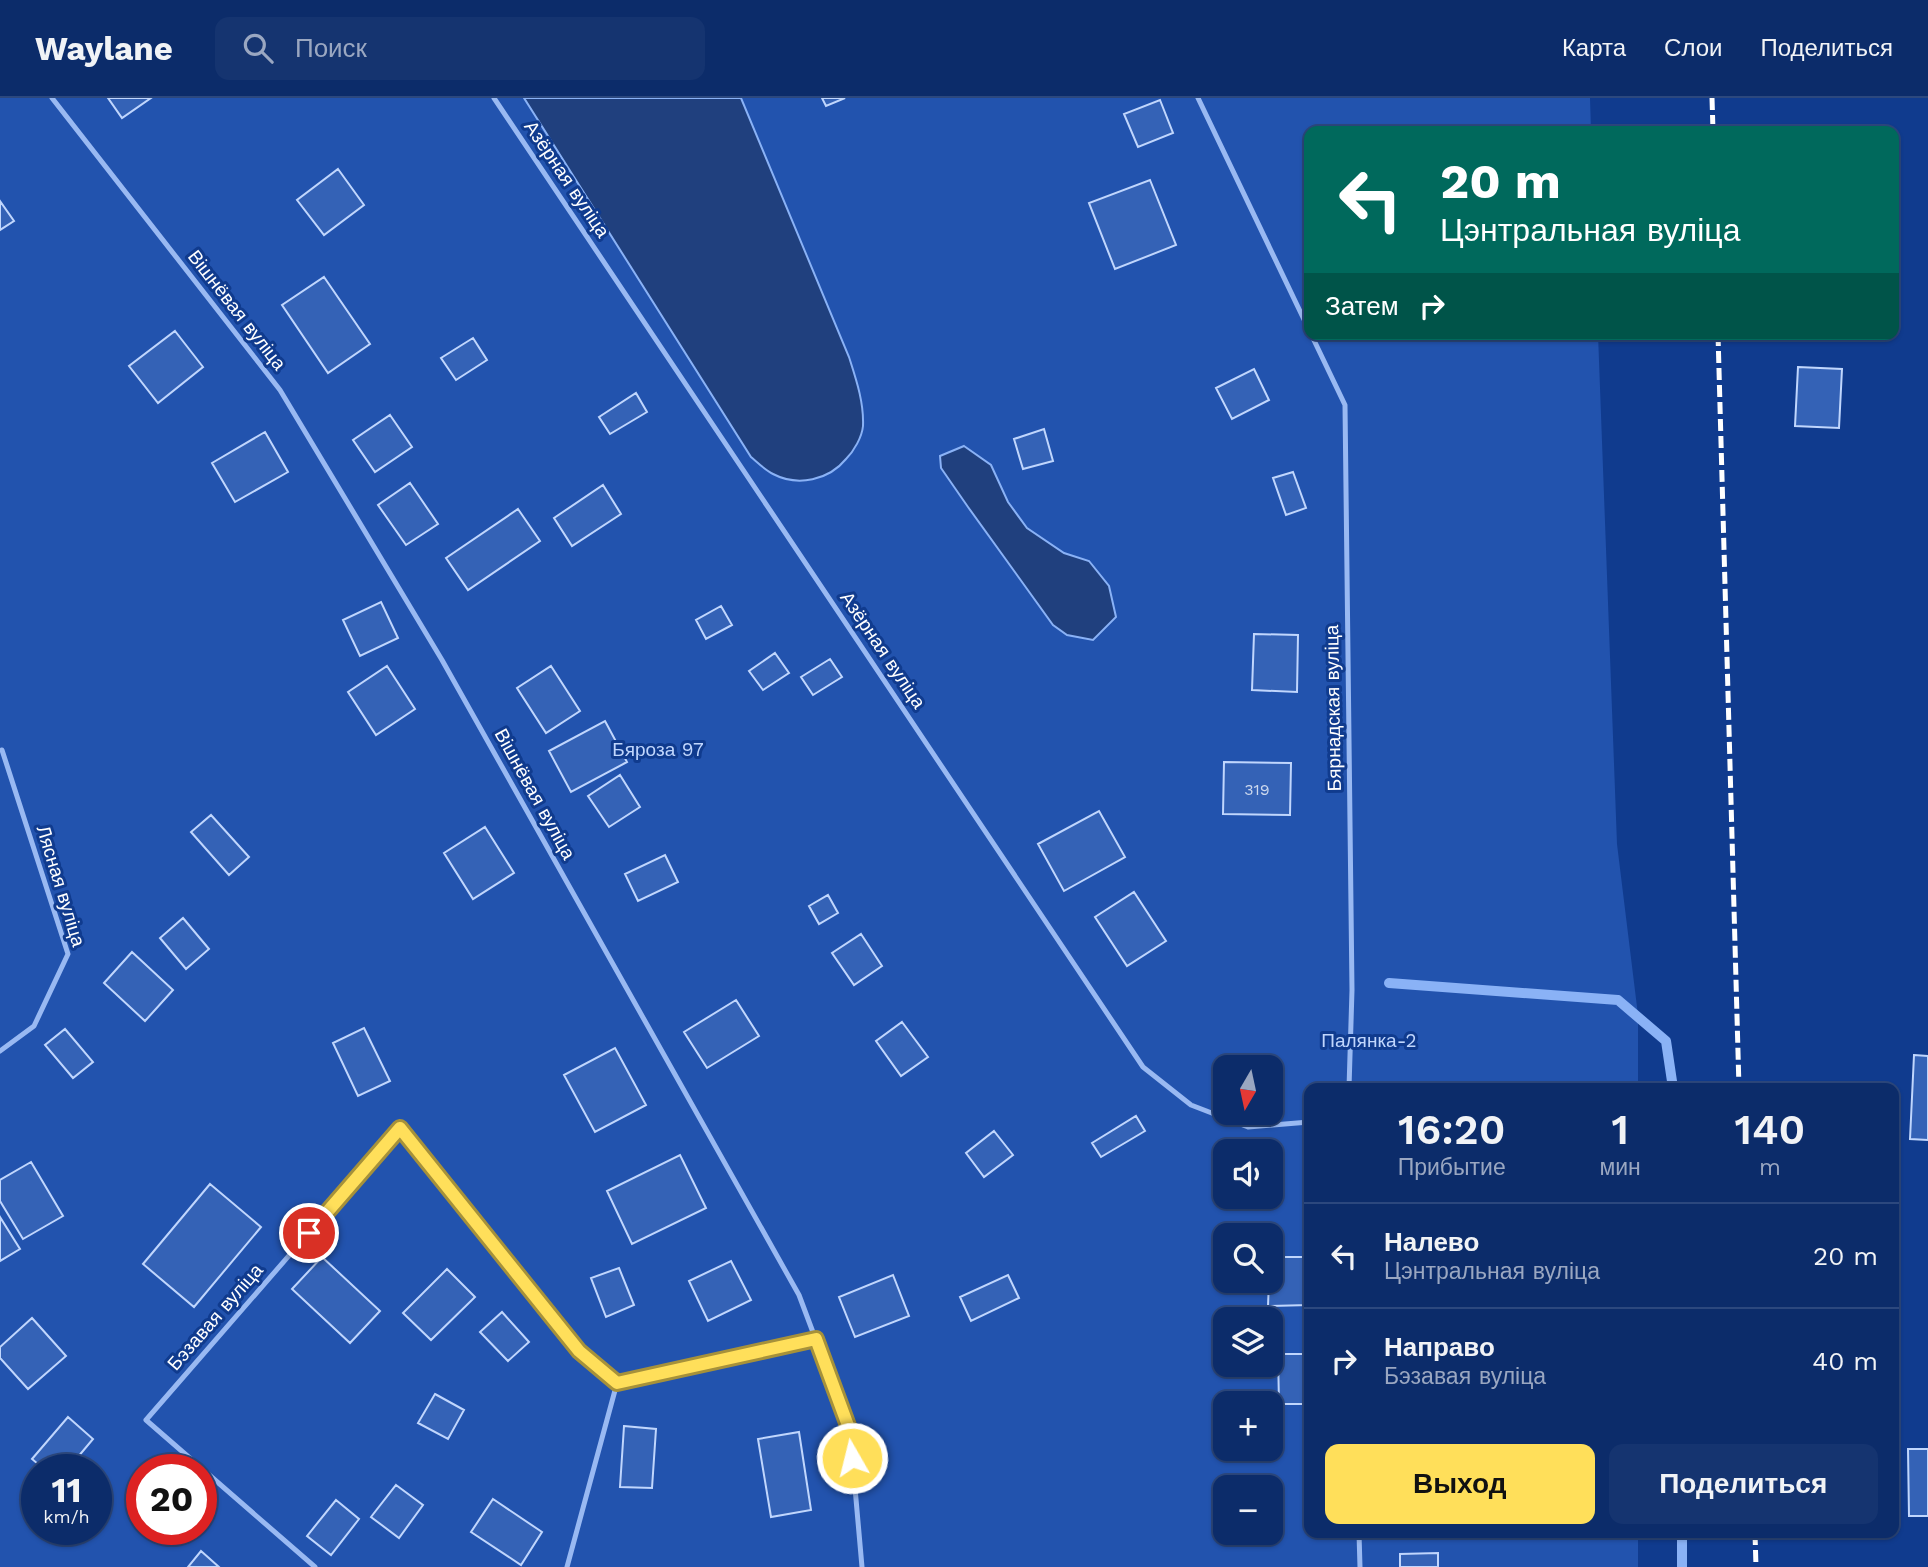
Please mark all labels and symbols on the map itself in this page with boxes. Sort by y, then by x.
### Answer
street label: Азёрная вуліца [519,116,615,242]
street label: Вішнёвая вуліца [183,245,291,375]
street label: Азёрная вуліца [835,587,931,713]
street label: Бярнадская вуліца [1320,624,1346,791]
street label: Вішнёвая вуліца [490,725,581,864]
park label: Бяроза 97 [612,738,704,761]
house number: 319 [1244,780,1270,799]
street label: Лясная вуліца [32,823,90,950]
park label: Палянка-2 [1321,1029,1417,1052]
north arrow [1213,1055,1283,1125]
pin [279,1203,339,1263]
street label: Бэзавая вуліца [162,1259,268,1375]
position arrow [815,1421,889,1495]
speed limit sign: 20 [126,1454,217,1545]

